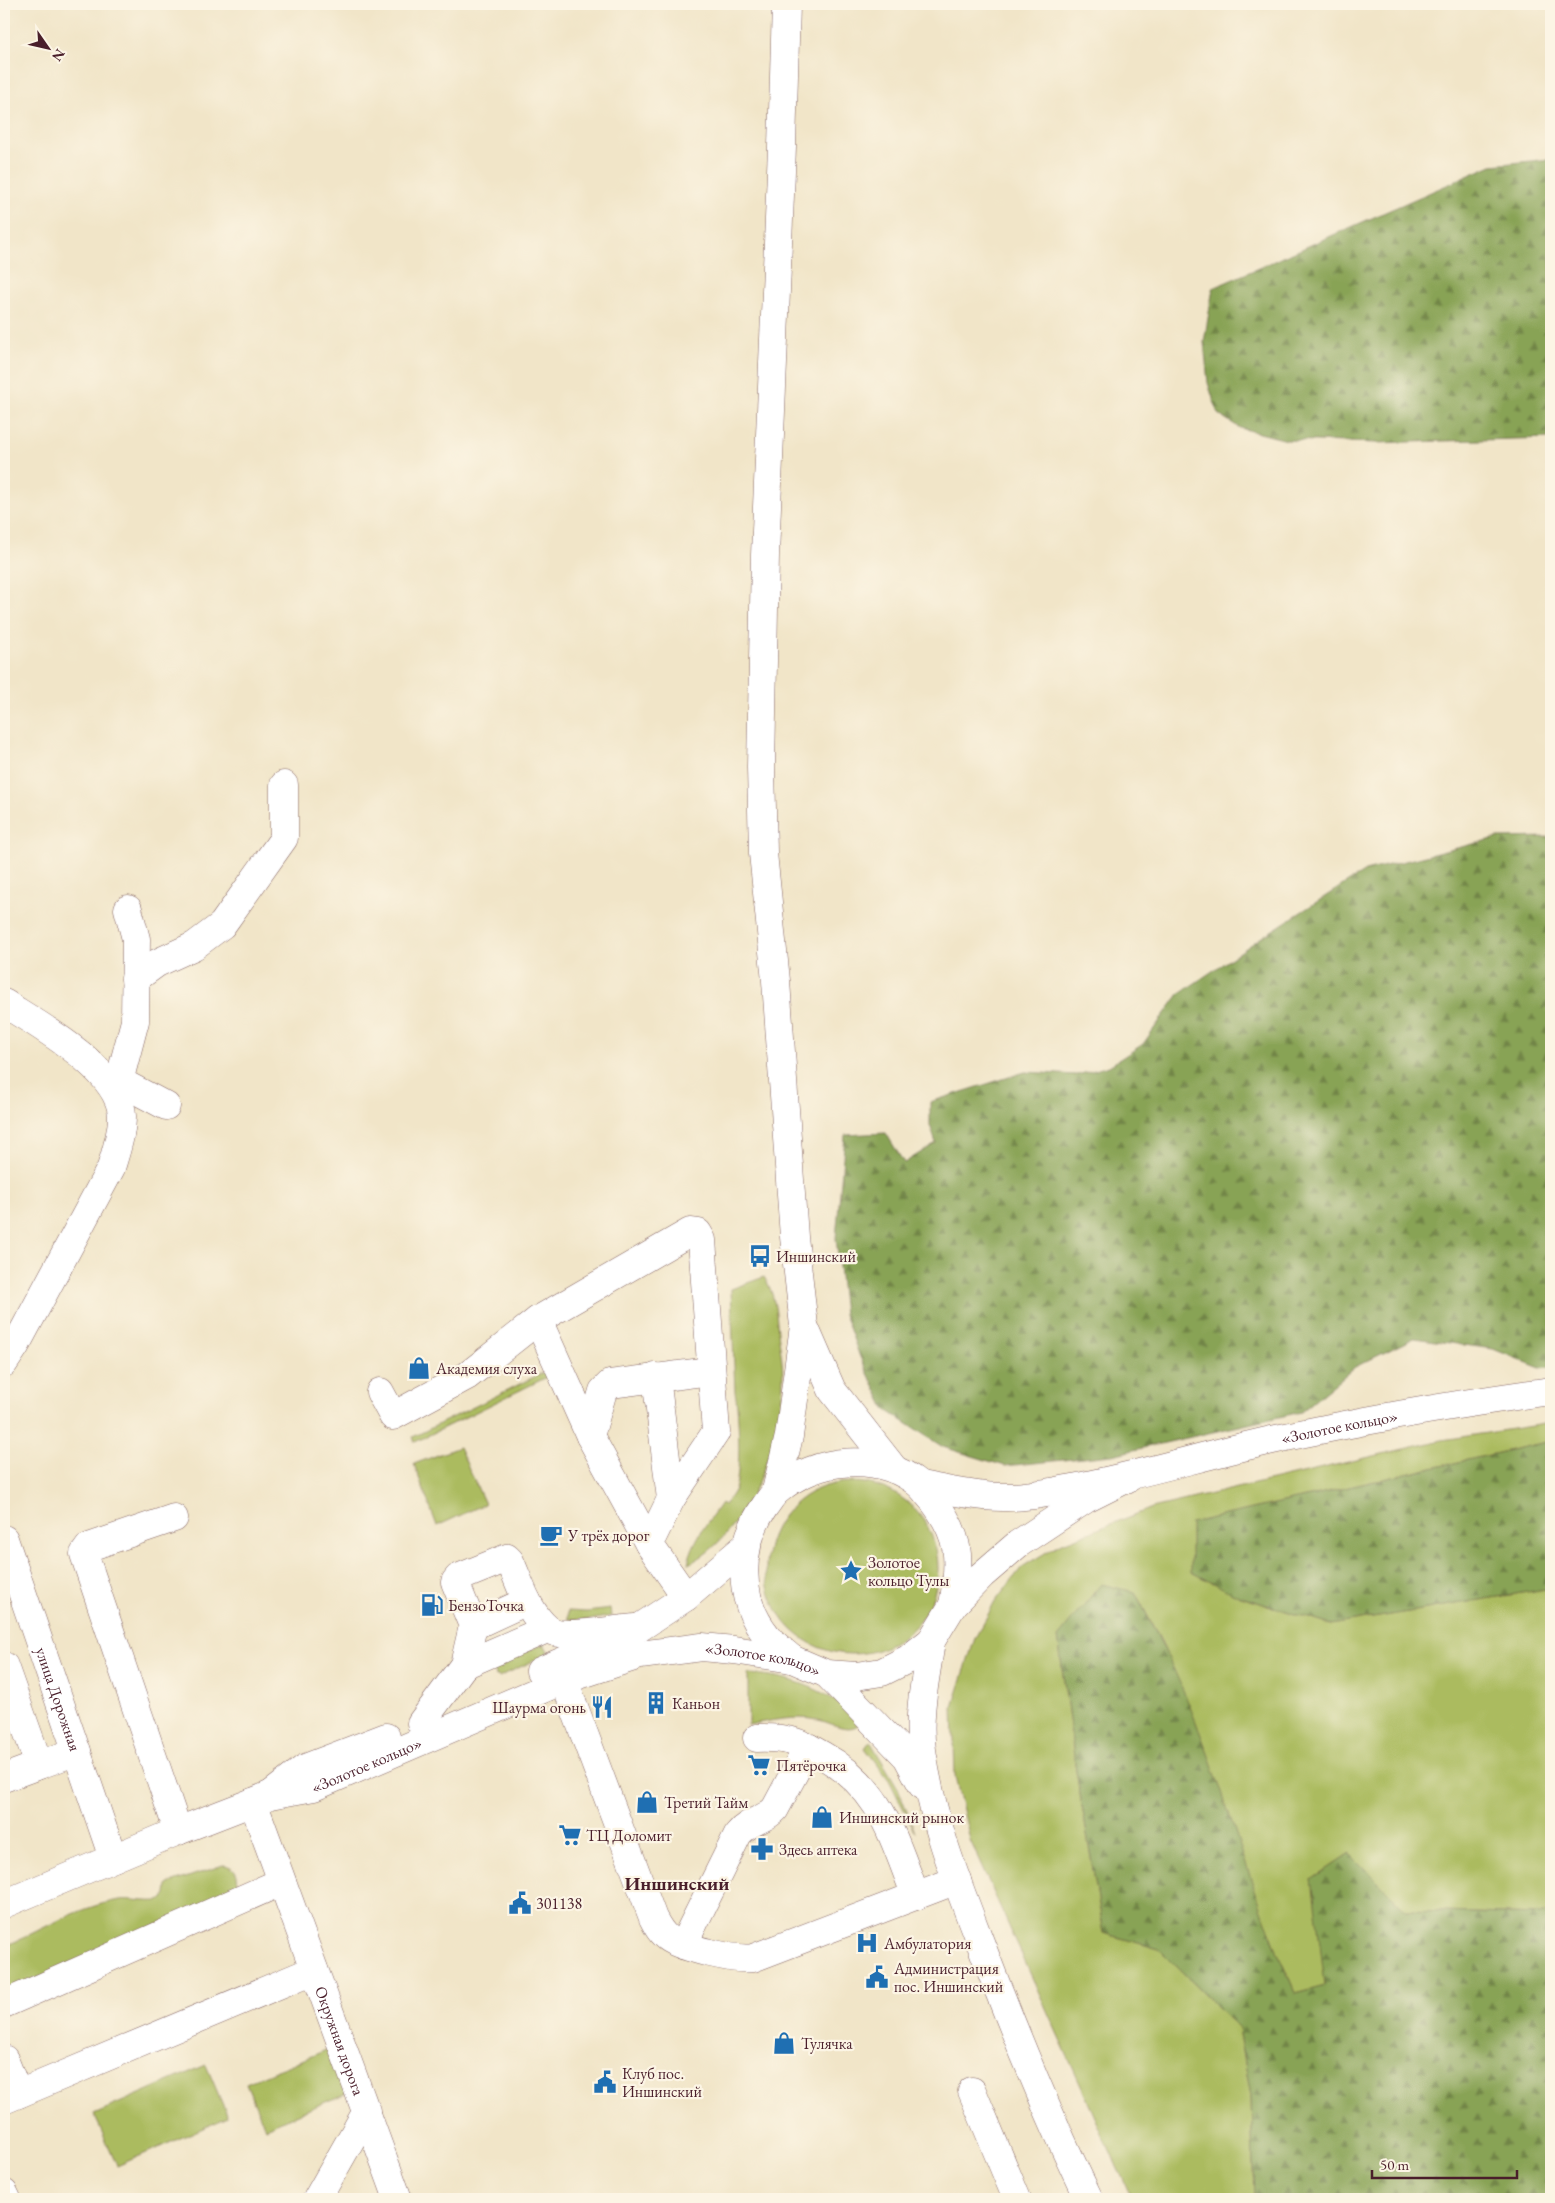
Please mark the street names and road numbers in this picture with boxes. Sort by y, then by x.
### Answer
street label: «Золотое кольцо» [1279,1405,1399,1448]
street label: «Золотое кольцо» [704,1637,825,1681]
street label: улица Дорожная [31,1644,86,1754]
street label: «Золотое кольцо» [307,1732,425,1798]
street label: Окружная дорога [311,1983,370,2099]

